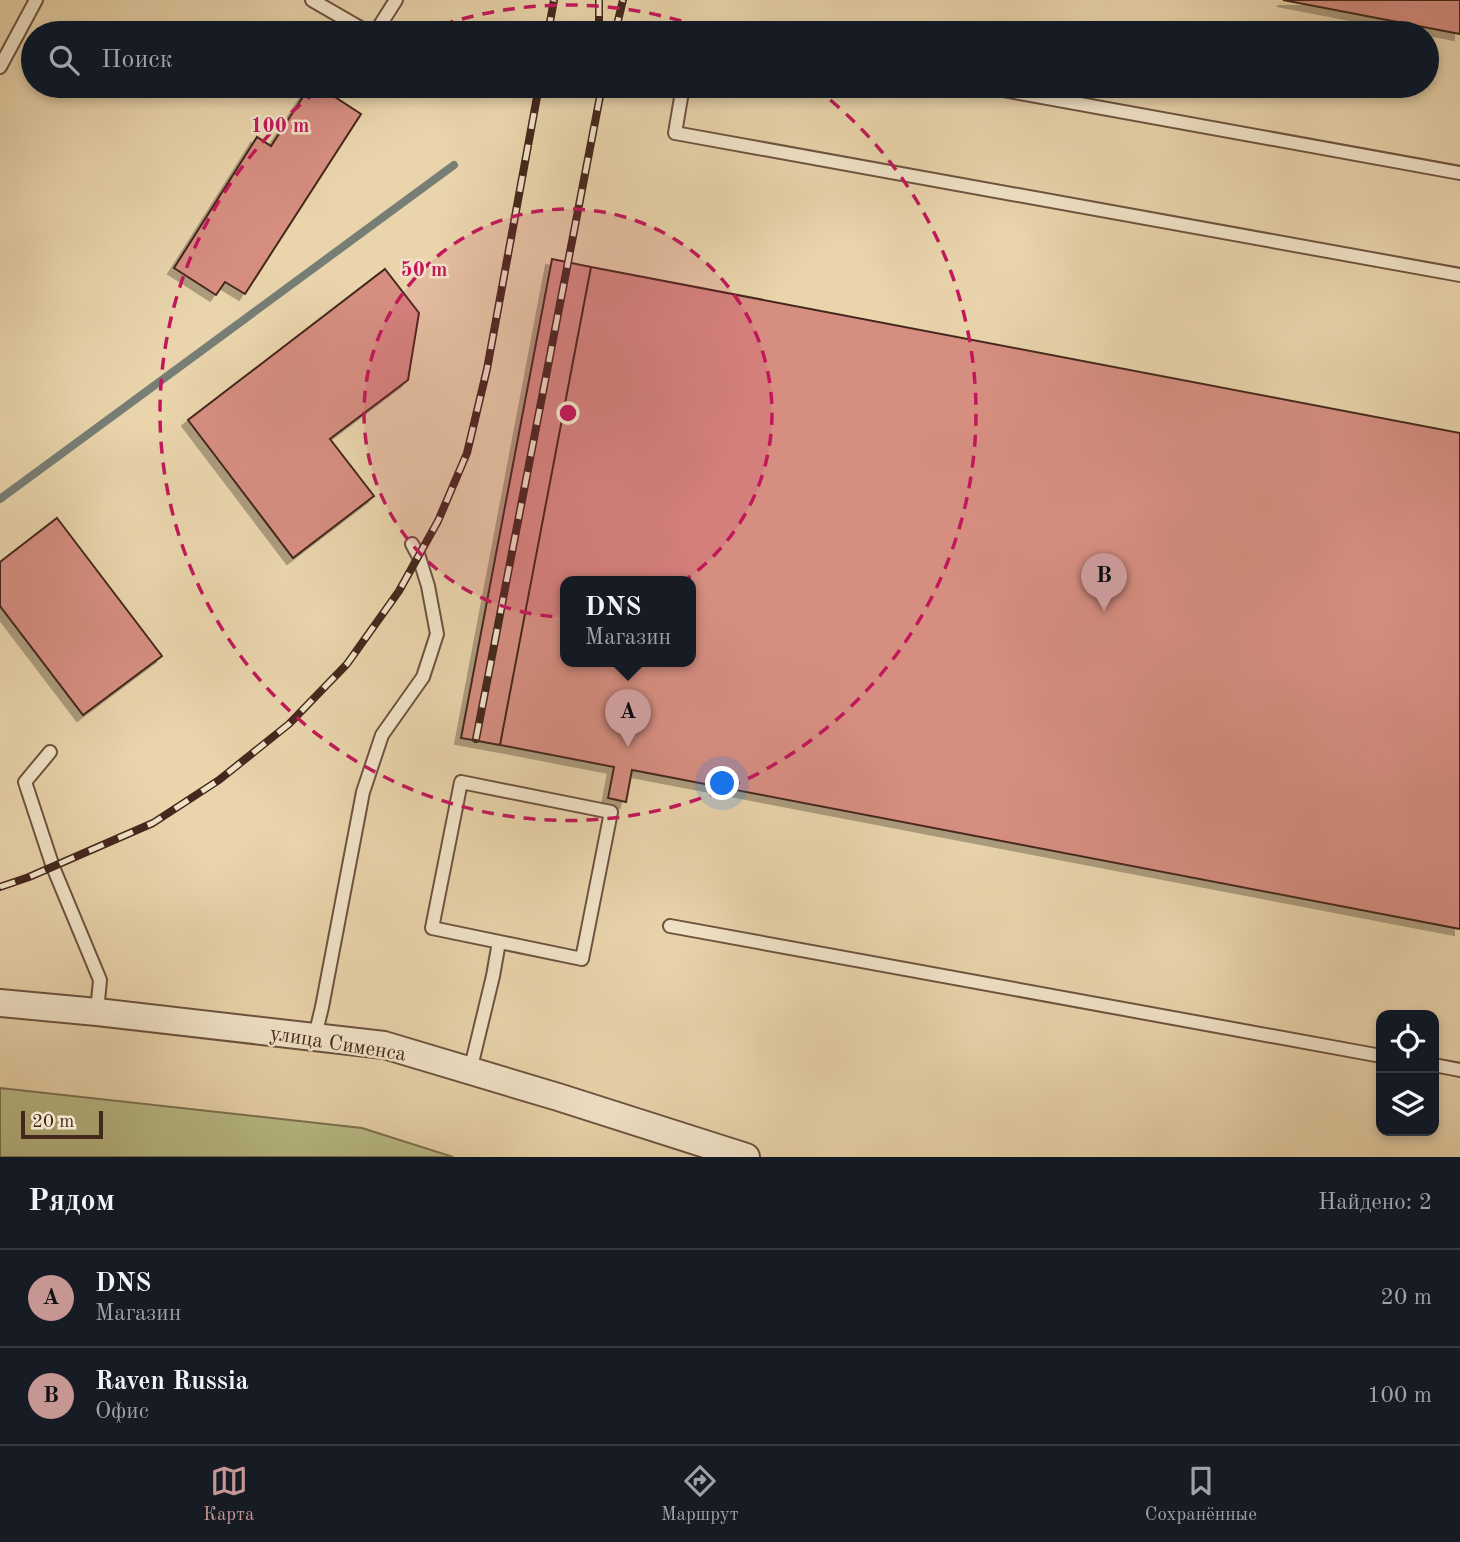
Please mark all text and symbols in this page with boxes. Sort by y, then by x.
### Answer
search box [21,21,1439,98]
icon: search [45,41,83,79]
text: Поиск [101,47,173,73]
text: 100 m [250,116,310,137]
text: 50 m [400,260,448,281]
centre of rings [556,401,580,425]
pin: B [1081,553,1127,611]
popup [560,576,696,667]
text: DNS [585,595,641,621]
text: Магазин [585,626,671,649]
pin: A [605,689,651,747]
your location [705,766,739,800]
map controls [1376,1010,1439,1136]
button: locate [1376,1010,1439,1073]
street label: улица Сименса [268,1023,407,1066]
button: layers [1376,1073,1439,1136]
scale bar [21,1108,103,1140]
text: 20 m [32,1113,74,1132]
text: Рядом [28,1187,115,1217]
text: Найдено: 2 [1318,1191,1432,1214]
text: DNS [95,1271,151,1297]
text: A [42,1286,60,1309]
text: 20 m [1381,1286,1432,1309]
text: Магазин [95,1302,181,1325]
text: Raven Russia [95,1369,249,1395]
text: B [43,1384,59,1407]
text: 100 m [1367,1384,1432,1407]
text: Офис [95,1400,149,1423]
tab: Карта [203,1462,254,1527]
tab: Маршрут [661,1462,739,1527]
tab: Сохранённые [1145,1462,1257,1527]

